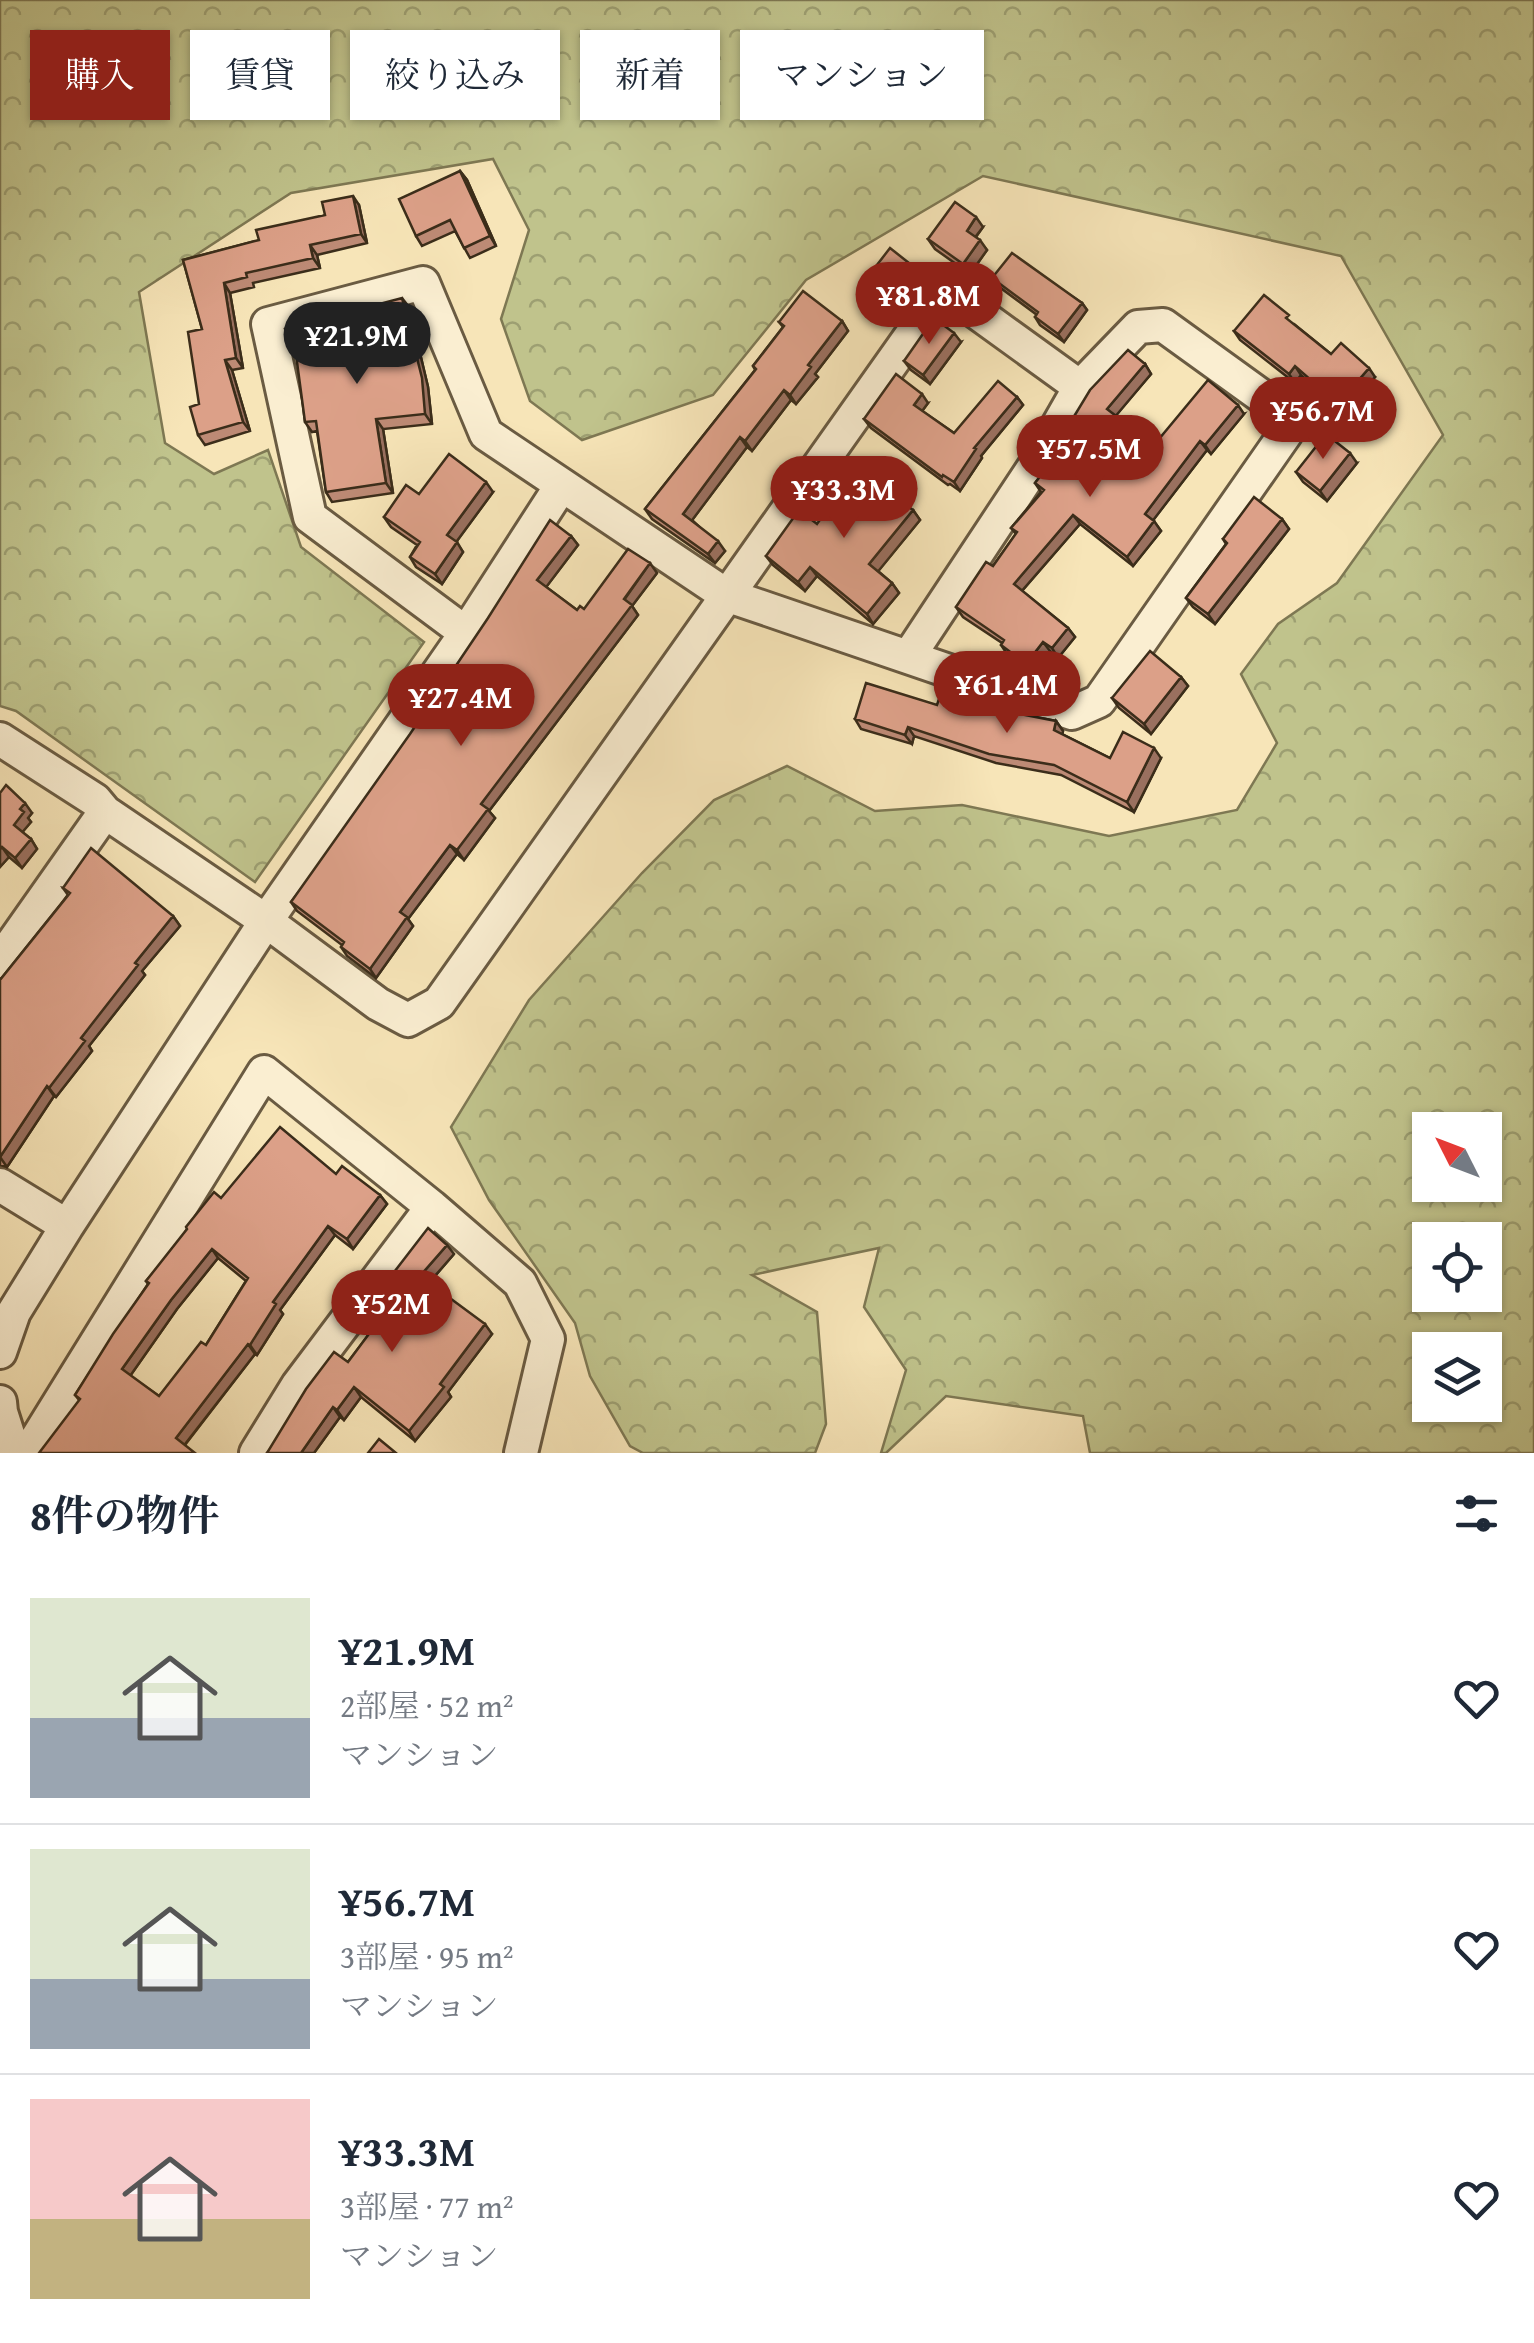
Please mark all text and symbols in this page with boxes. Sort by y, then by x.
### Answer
chip: 購入 [30,30,170,120]
chip: 賃貸 [190,30,330,120]
chip: 絞り込み [350,30,560,120]
chip: 新着 [580,30,720,120]
chip: マンション [740,30,984,120]
pin: ¥81.8M [848,262,1010,347]
text: ¥81.8M [878,271,980,318]
pin: ¥21.9M [276,302,438,387]
text: ¥21.9M [306,311,408,358]
pin: ¥56.7M [1242,377,1404,462]
text: ¥56.7M [1272,386,1374,433]
pin: ¥57.5M [1009,415,1171,500]
text: ¥57.5M [1039,424,1141,471]
pin: ¥33.3M [763,456,925,541]
text: ¥33.3M [793,465,895,512]
pin: ¥61.4M [926,651,1088,736]
text: ¥61.4M [956,660,1058,707]
pin: ¥27.4M [380,664,542,749]
text: ¥27.4M [410,673,512,720]
north arrow [1412,1112,1502,1202]
map controls [1412,1112,1502,1422]
button: locate [1412,1222,1502,1312]
pin: ¥52M [333,1270,451,1355]
text: ¥52M [353,1279,431,1326]
button: layers [1412,1332,1502,1422]
text: 8件の物件 [30,1484,220,1545]
icon: filters [1449,1486,1504,1541]
text: ¥21.9M [340,1619,475,1680]
icon: home [110,1638,230,1758]
icon: heart [1449,1671,1504,1726]
text: 2部屋 · 52 m² [340,1682,514,1729]
text: マンション [340,1731,499,1778]
text: ¥56.7M [340,1870,475,1931]
icon: home [110,1889,230,2009]
icon: heart [1449,1922,1504,1977]
text: 3部屋 · 95 m² [340,1933,514,1980]
text: マンション [340,1982,499,2029]
text: ¥33.3M [340,2120,475,2181]
icon: home [110,2139,230,2259]
icon: heart [1449,2172,1504,2227]
text: 3部屋 · 77 m² [340,2183,514,2230]
text: マンション [340,2232,499,2279]

